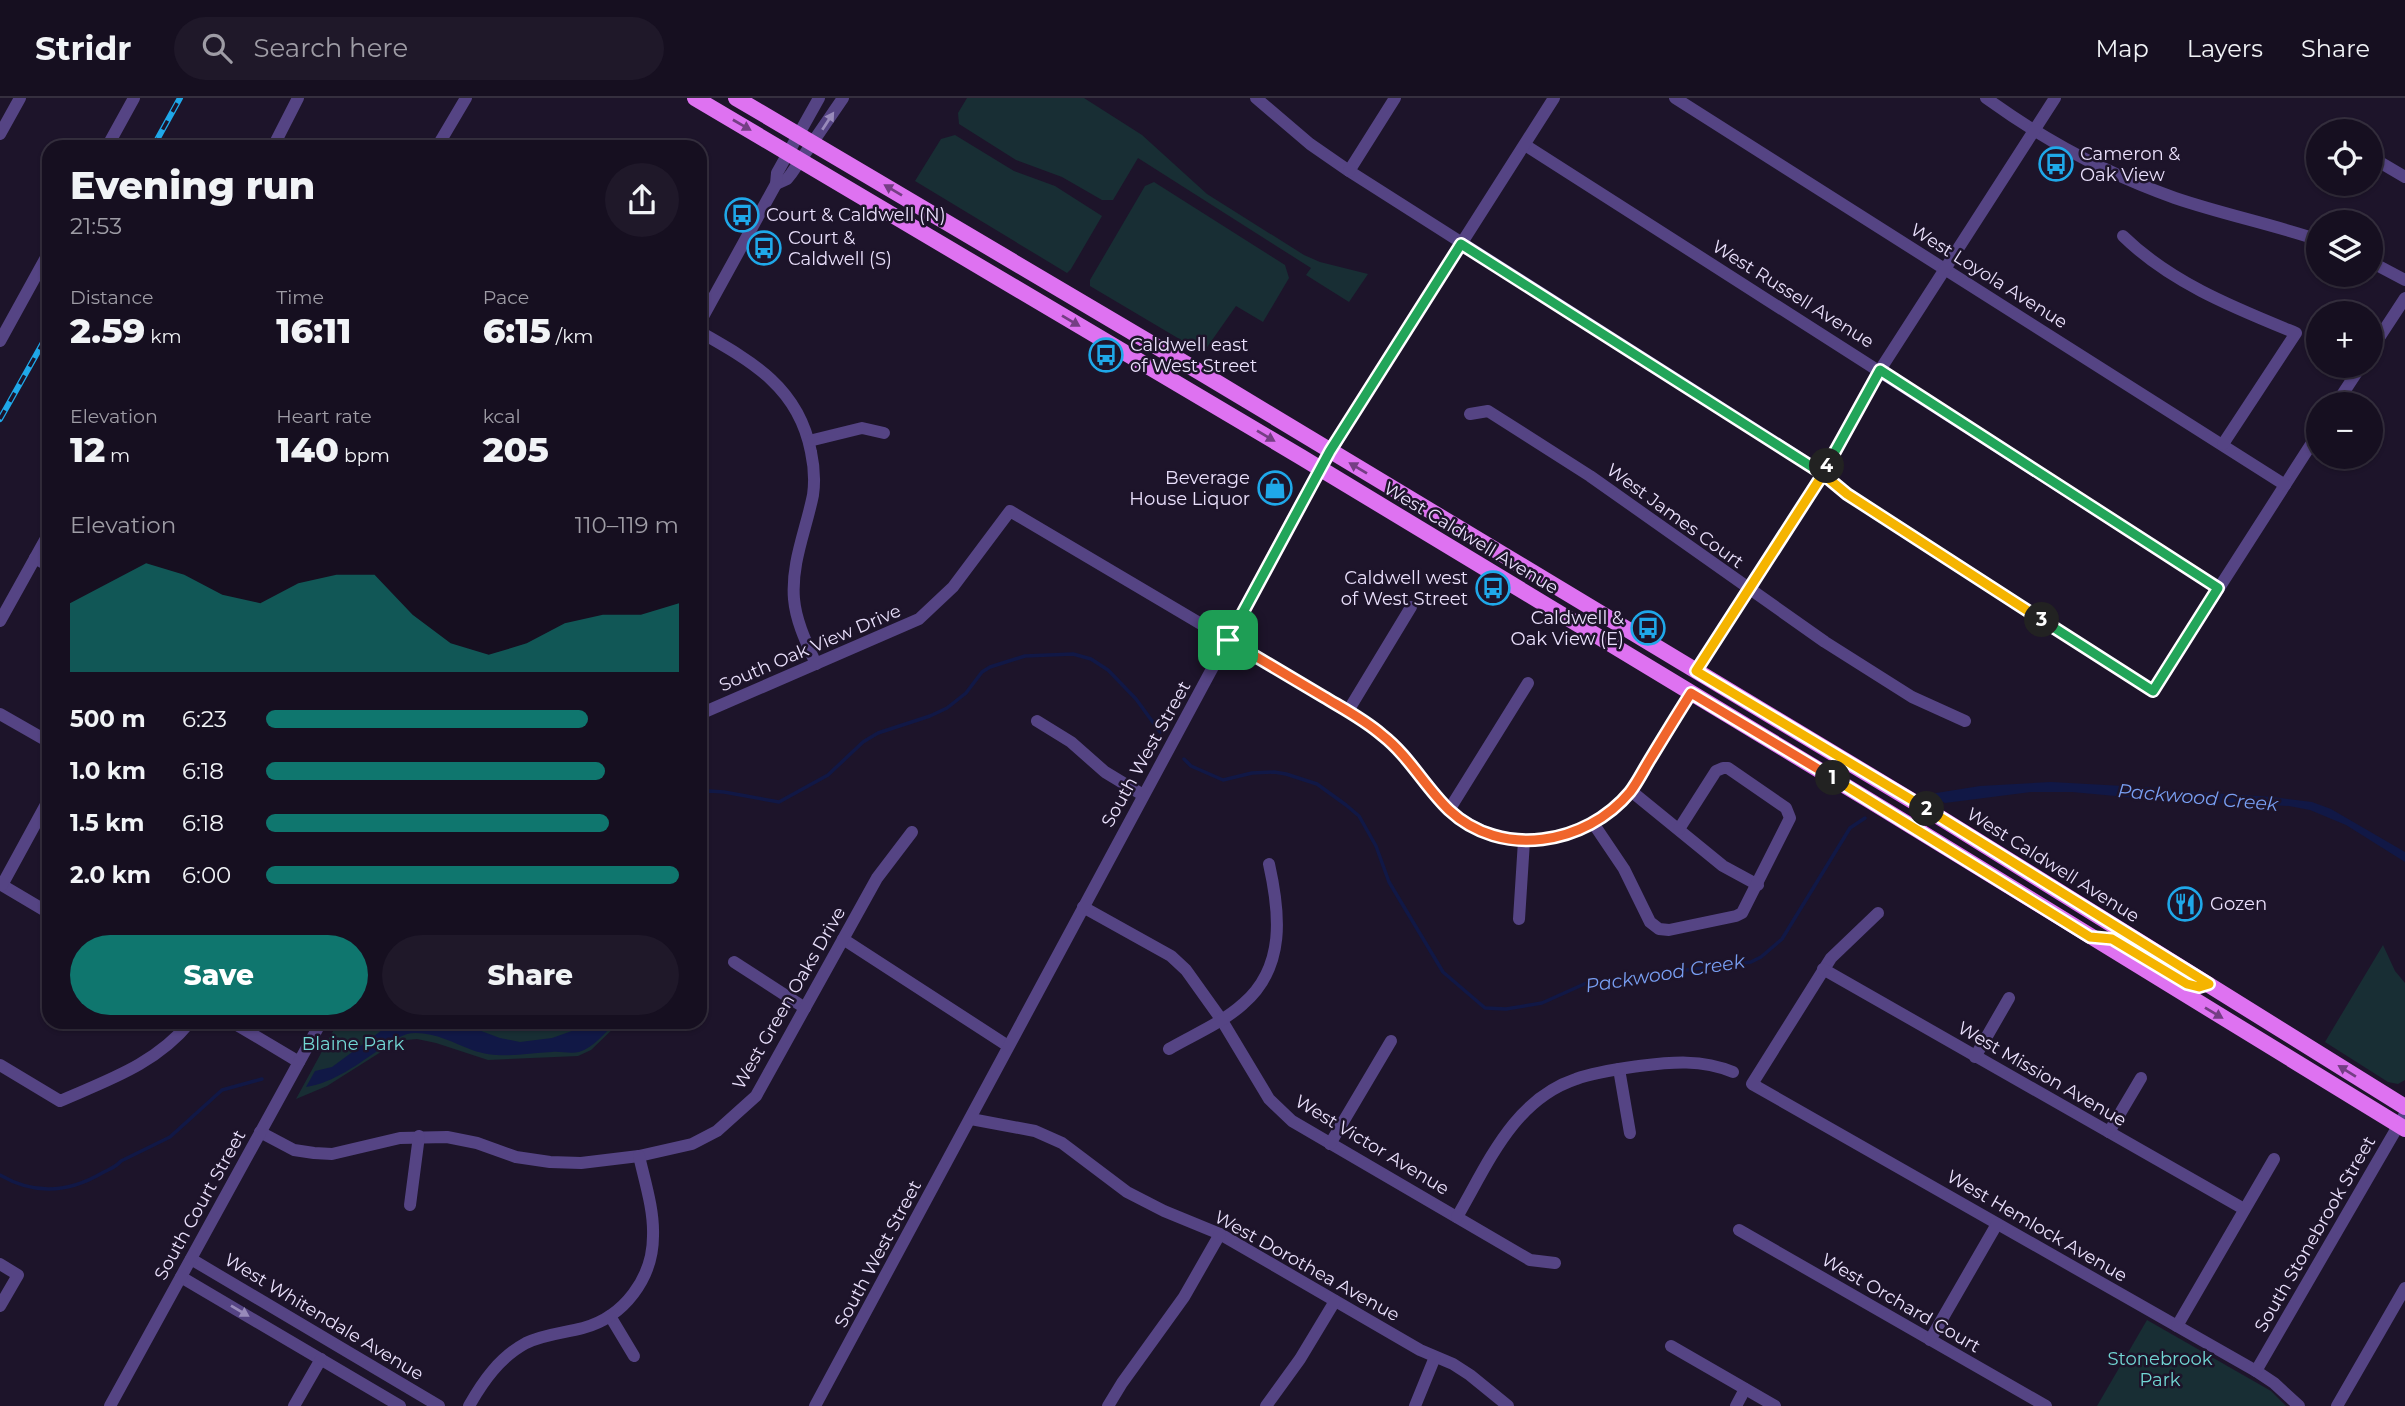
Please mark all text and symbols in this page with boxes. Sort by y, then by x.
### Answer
search box [174,17,664,80]
text: Stridr [35,28,132,68]
icon: search [198,29,236,67]
text: Search here [254,32,408,64]
text: Map [2095,34,2149,63]
text: Layers [2187,34,2263,63]
text: Share [2301,34,2370,63]
one-way arrow [822,111,835,130]
one-way arrow [732,119,751,131]
map controls [2306,119,2383,469]
button: locate [2306,119,2383,196]
place label: Cameron & Oak View [2080,143,2180,186]
bus stop icon: Cameron & Oak View [2037,145,2075,183]
text: Evening run [70,162,315,209]
button: share [605,163,679,237]
one-way arrow [884,184,903,196]
bus stop icon: Court & Caldwell (N) [723,196,761,234]
place label: Court & Caldwell (N) [766,204,946,226]
button: layers [2306,210,2383,287]
text: 21:53 [70,212,122,240]
street label: West Loyola Avenue [1906,219,2072,333]
place label: Court & Caldwell (S) [788,227,892,270]
bus stop icon: Court & Caldwell (S) [745,229,783,267]
street label: West Russell Avenue [1708,235,1878,353]
text: Distance [70,286,153,309]
text: Time [276,286,324,309]
text: Pace [483,286,529,309]
button: + [2306,301,2383,378]
text: 2.59 [70,309,145,352]
text: 16:11 [276,309,351,352]
text: 6:15 [483,309,551,352]
one-way arrow [1061,314,1080,327]
text: km [145,325,182,348]
text: /km [551,325,594,348]
place label: Caldwell east of West Street [1130,334,1257,377]
bus stop icon: Caldwell east of West Street [1087,336,1125,374]
button: − [2306,392,2383,469]
text: Elevation [70,405,158,428]
text: Heart rate [276,405,372,428]
text: kcal [483,405,521,428]
text: 12 [70,428,105,471]
text: 140 [276,428,339,471]
text: 205 [483,428,549,471]
one-way arrow [1257,430,1276,443]
text: m [105,444,130,467]
text: bpm [339,444,390,467]
pin: 4 [1810,448,1844,484]
text: 4 [1820,454,1833,477]
street label: West James Court [1602,459,1748,573]
one-way arrow [1348,462,1367,474]
place label: Beverage House Liquor [1129,467,1250,510]
shop icon: Beverage House Liquor [1256,469,1294,507]
street label: West Caldwell Avenue [1380,477,1562,599]
text: Elevation [70,511,176,539]
text: 110–119 m [575,511,679,539]
place label: Caldwell west of West Street [1341,567,1468,610]
bus stop icon: Caldwell west of West Street [1474,569,1512,607]
street label: South Oak View Drive [716,600,904,696]
pin: 3 [2024,602,2060,638]
place label: Caldwell & Oak View (E) [1511,607,1624,650]
text: 3 [2036,608,2047,631]
bus stop icon: Caldwell & Oak View (E) [1629,609,1667,647]
pin [1198,610,1258,670]
icon: arrive [1209,621,1247,659]
street label: South West Street [1097,677,1195,831]
text: 500 m [70,705,146,733]
text: 6:23 [182,705,227,733]
text: 1.0 km [70,757,146,785]
text: 6:18 [182,757,224,785]
pin: 1 [1815,760,1850,796]
text: 1 [1829,766,1836,789]
water label: Packwood Creek [2117,779,2280,816]
pin: 2 [1910,792,1944,826]
text: 2 [1921,797,1932,820]
street label: West Caldwell Avenue [1962,803,2144,927]
text: 1.5 km [70,809,144,837]
text: 6:18 [182,809,224,837]
text: 2.0 km [70,861,151,889]
text: 6:00 [182,861,231,889]
restaurant icon: Gozen [2166,885,2204,923]
place label: Gozen [2210,893,2267,915]
street label: West Green Oaks Drive [728,903,850,1093]
button: Save [70,935,368,1015]
button: Share [382,935,679,1015]
water label: Packwood Creek [1584,949,1747,997]
one-way arrow [2205,1007,2224,1019]
street label: West Mission Avenue [1954,1017,2130,1131]
park label: Blaine Park [302,1033,405,1055]
one-way arrow [2338,1064,2357,1077]
street label: West Victor Avenue [1291,1090,1453,1200]
street label: South Court Street [150,1126,250,1284]
street label: South Stonebrook Street [2250,1132,2380,1336]
street label: West Hemlock Avenue [1943,1165,2131,1287]
street label: South West Street [830,1177,926,1331]
street label: West Dorothea Avenue [1211,1206,1404,1326]
street label: West Orchard Court [1818,1248,1984,1358]
street label: West Whitendale Avenue [220,1249,428,1385]
one-way arrow [230,1305,249,1317]
park label: Stonebrook Park [2108,1348,2213,1391]

